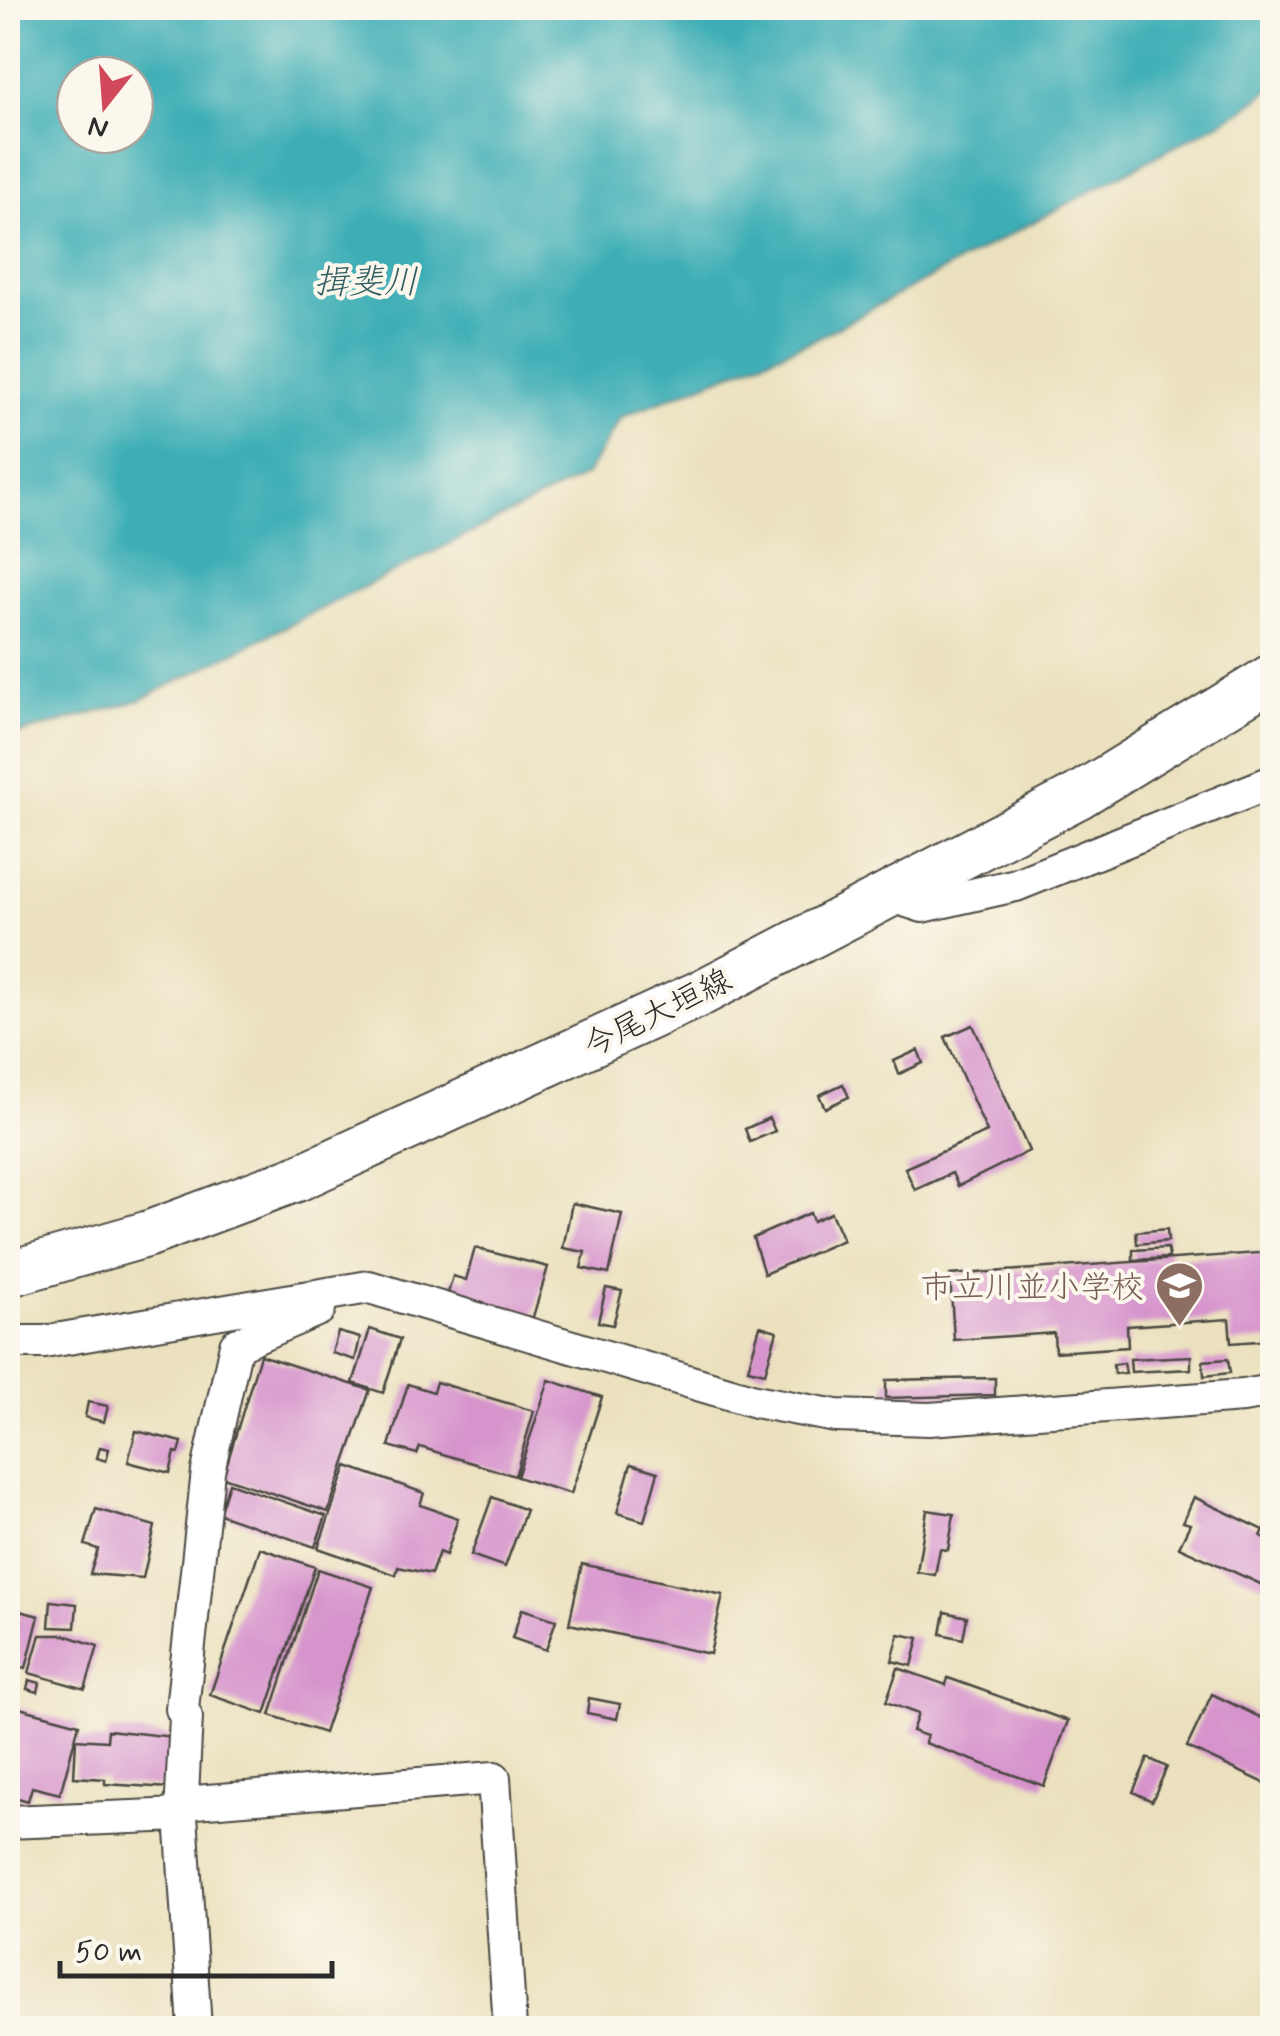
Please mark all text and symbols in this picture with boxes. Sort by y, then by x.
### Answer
north arrow [55,55,155,155]
text: N [84,106,113,147]
water label: 揖斐川 [313,260,419,306]
street label: 今尾大垣線 [577,960,739,1068]
school or university icon: 市立川並小学校 [1153,1260,1205,1328]
place label: 市立川並小学校 [920,1267,1144,1309]
scale bar [60,1916,332,1978]
text: 50 m [75,1933,142,1972]

